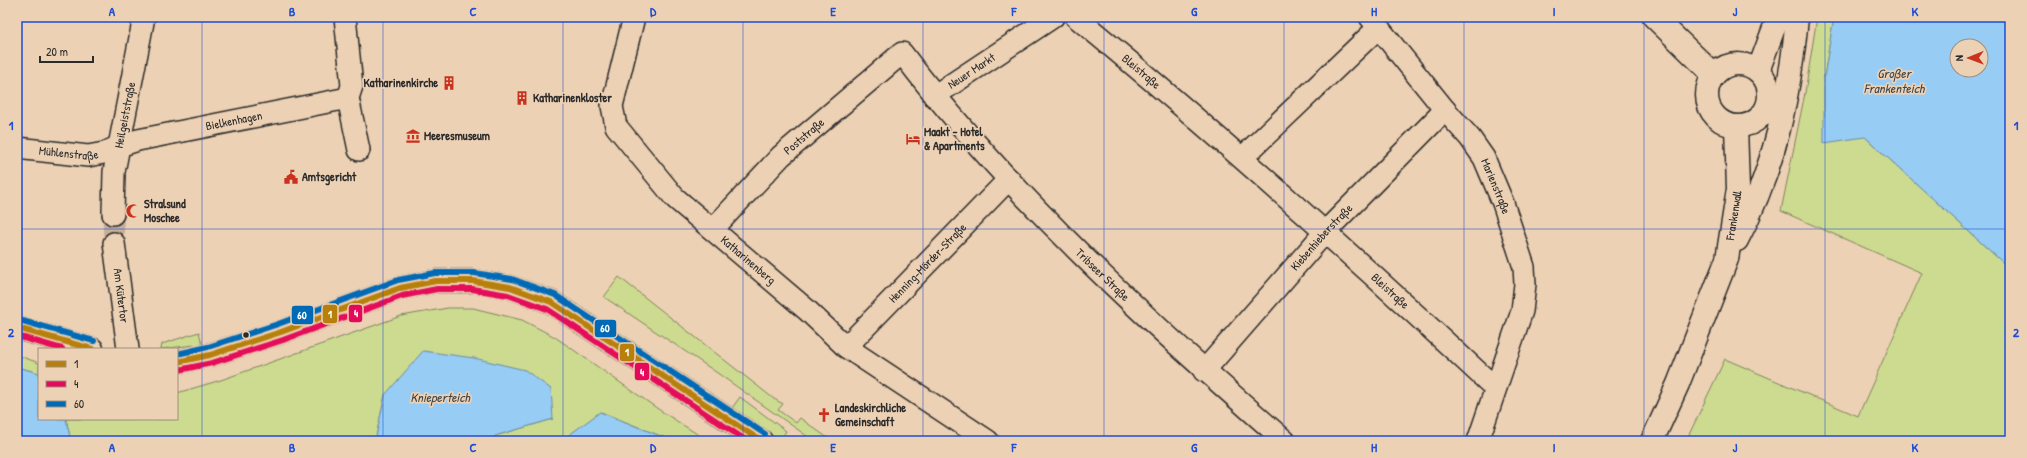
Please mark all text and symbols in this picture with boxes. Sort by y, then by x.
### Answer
text: A [109,2,116,20]
text: B [289,2,296,20]
text: C [469,2,477,20]
text: D [650,2,657,20]
text: E [830,2,836,20]
text: F [1011,2,1018,20]
text: G [1191,2,1198,20]
text: H [1371,2,1377,20]
text: I [1552,2,1556,20]
text: J [1733,2,1738,20]
text: K [1912,2,1919,20]
scale bar [40,38,93,64]
north arrow [1949,38,1989,78]
text: 20 m [46,43,68,60]
street label: Neuer Markt [944,48,999,93]
street label: Bleistraße [1118,50,1165,93]
text: N [1952,55,1966,61]
water label: Großer Frankenteich [1864,64,1926,97]
place label: Katharinenkirche [363,74,438,91]
building icon: Katharinenkirche [441,75,457,91]
street label: Heilgeiststraße [110,80,139,150]
place label: Katharinenkloster [533,89,612,106]
building icon: Katharinenkloster [514,90,530,106]
street label: Bielkenhagen [204,106,264,134]
street label: Poststraße [780,114,828,158]
text: 1 [9,116,14,134]
text: 1 [2014,116,2019,134]
place label: Maakt – Hotel & Apartments [924,123,985,155]
place label: Meeresmuseum [424,127,490,144]
museum icon: Meeresmuseum [405,128,421,144]
hotel icon: Maakt – Hotel & Apartments [905,131,921,147]
street label: Mühlenstraße [38,142,100,164]
street label: Marienstraße [1477,156,1515,216]
place label: Amtsgericht [302,168,357,186]
public building icon: Amtsgericht [283,169,299,185]
street label: Frankenwall [1721,189,1746,242]
place label: Stralsund Moschee [144,195,186,226]
street label: Kiebenhieberstraße [1286,200,1356,274]
mosque icon: Stralsund Moschee [125,203,141,219]
street label: Henning-Mörder-Straße [884,219,970,306]
street label: Katharinenberg [717,231,780,288]
street label: Tribseer Straße [1072,244,1134,305]
street label: Am Kütertor [109,267,134,324]
street label: Bleistraße [1368,269,1413,313]
line badge: 1 [322,304,338,324]
line badge: 4 [348,304,363,323]
line badge: 60 [291,305,314,325]
text: 4 [354,306,358,320]
text: 1 [328,307,332,321]
text: 60 [297,308,307,322]
line badge: 60 [594,319,617,338]
text: 60 [600,321,610,335]
text: 2 [8,323,15,341]
text: 2 [2013,323,2020,341]
unlabelled marker [241,330,251,340]
line badge: 1 [619,343,635,362]
text: 1 [625,345,629,359]
legend [38,348,178,420]
text: 1 [74,355,78,372]
line badge: 4 [634,362,650,381]
text: 4 [640,365,644,379]
text: 4 [74,375,79,392]
water label: Knieperteich [410,388,471,407]
text: 60 [74,395,84,412]
place label: Landeskirchliche Gemeinschaft [835,399,906,430]
church icon: Landeskirchliche Gemeinschaft [816,407,832,423]
text: A [109,438,116,456]
text: B [289,438,296,456]
text: C [469,438,477,456]
text: D [650,438,657,456]
text: E [830,438,836,456]
text: F [1011,438,1018,456]
text: G [1191,438,1198,456]
text: H [1371,438,1377,456]
text: I [1552,438,1556,456]
text: J [1733,438,1738,456]
text: K [1912,438,1919,456]

